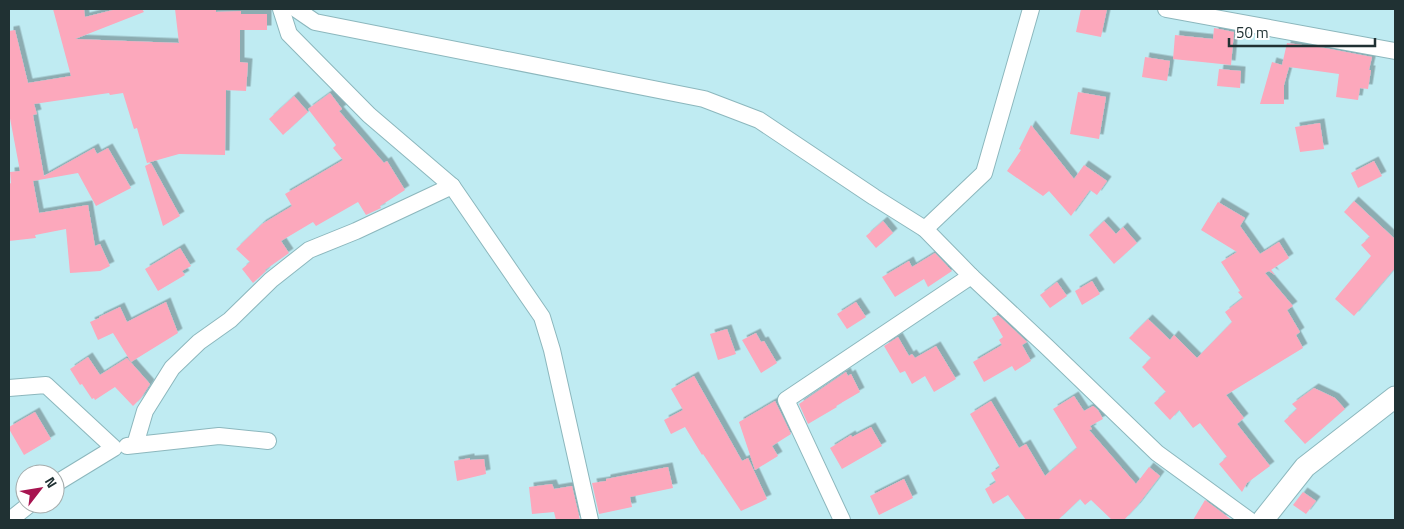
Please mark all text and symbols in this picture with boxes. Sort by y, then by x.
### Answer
scale bar [1229,15,1375,47]
text: 50 m [1236,21,1269,44]
north arrow [15,464,65,514]
text: N [40,472,63,492]

